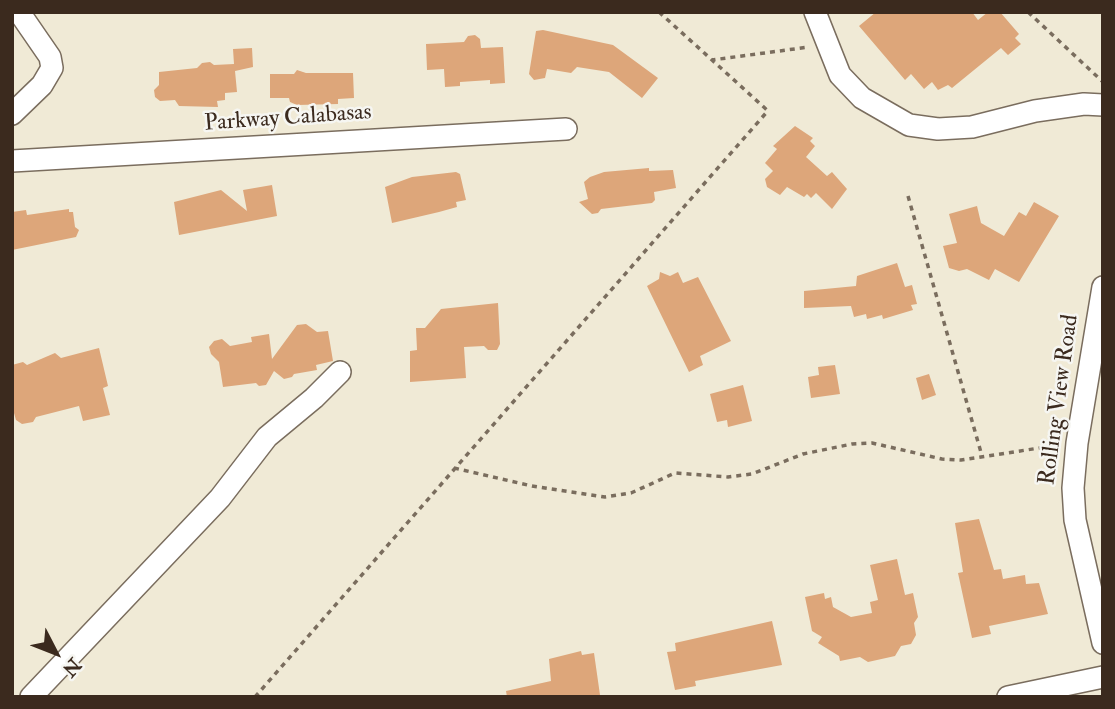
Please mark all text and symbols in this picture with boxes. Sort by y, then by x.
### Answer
street label: Parkway Calabasas [204,99,372,139]
street label: Rolling View Road [1034,313,1086,487]
north arrow [21,618,91,688]
text: N [57,653,86,681]

